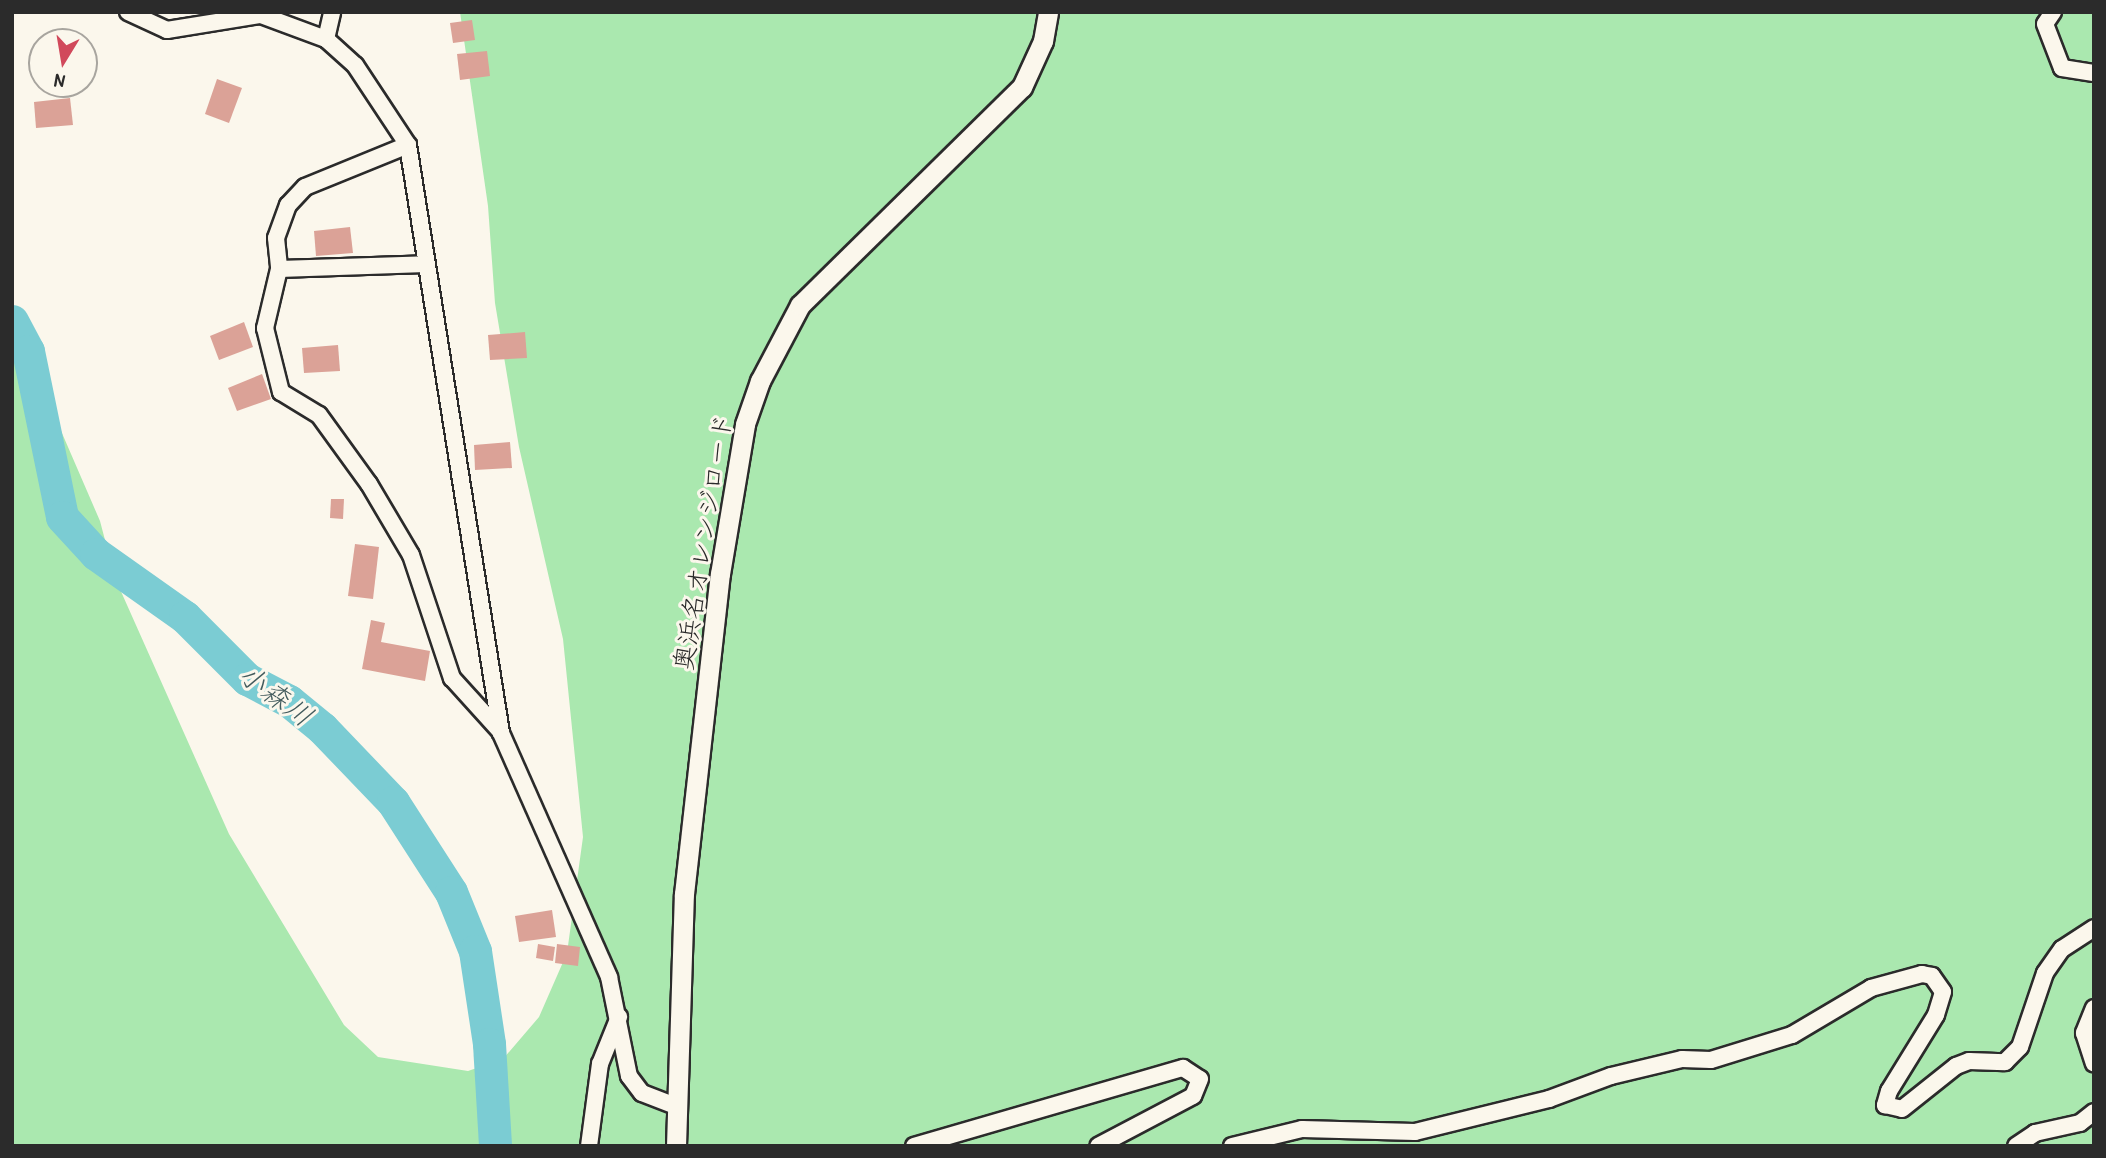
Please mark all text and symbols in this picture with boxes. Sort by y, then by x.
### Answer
north arrow [28,28,98,98]
text: N [52,68,67,95]
street label: 奥浜名オレンジロード [667,411,739,673]
water label: 小森川 [232,657,320,733]

